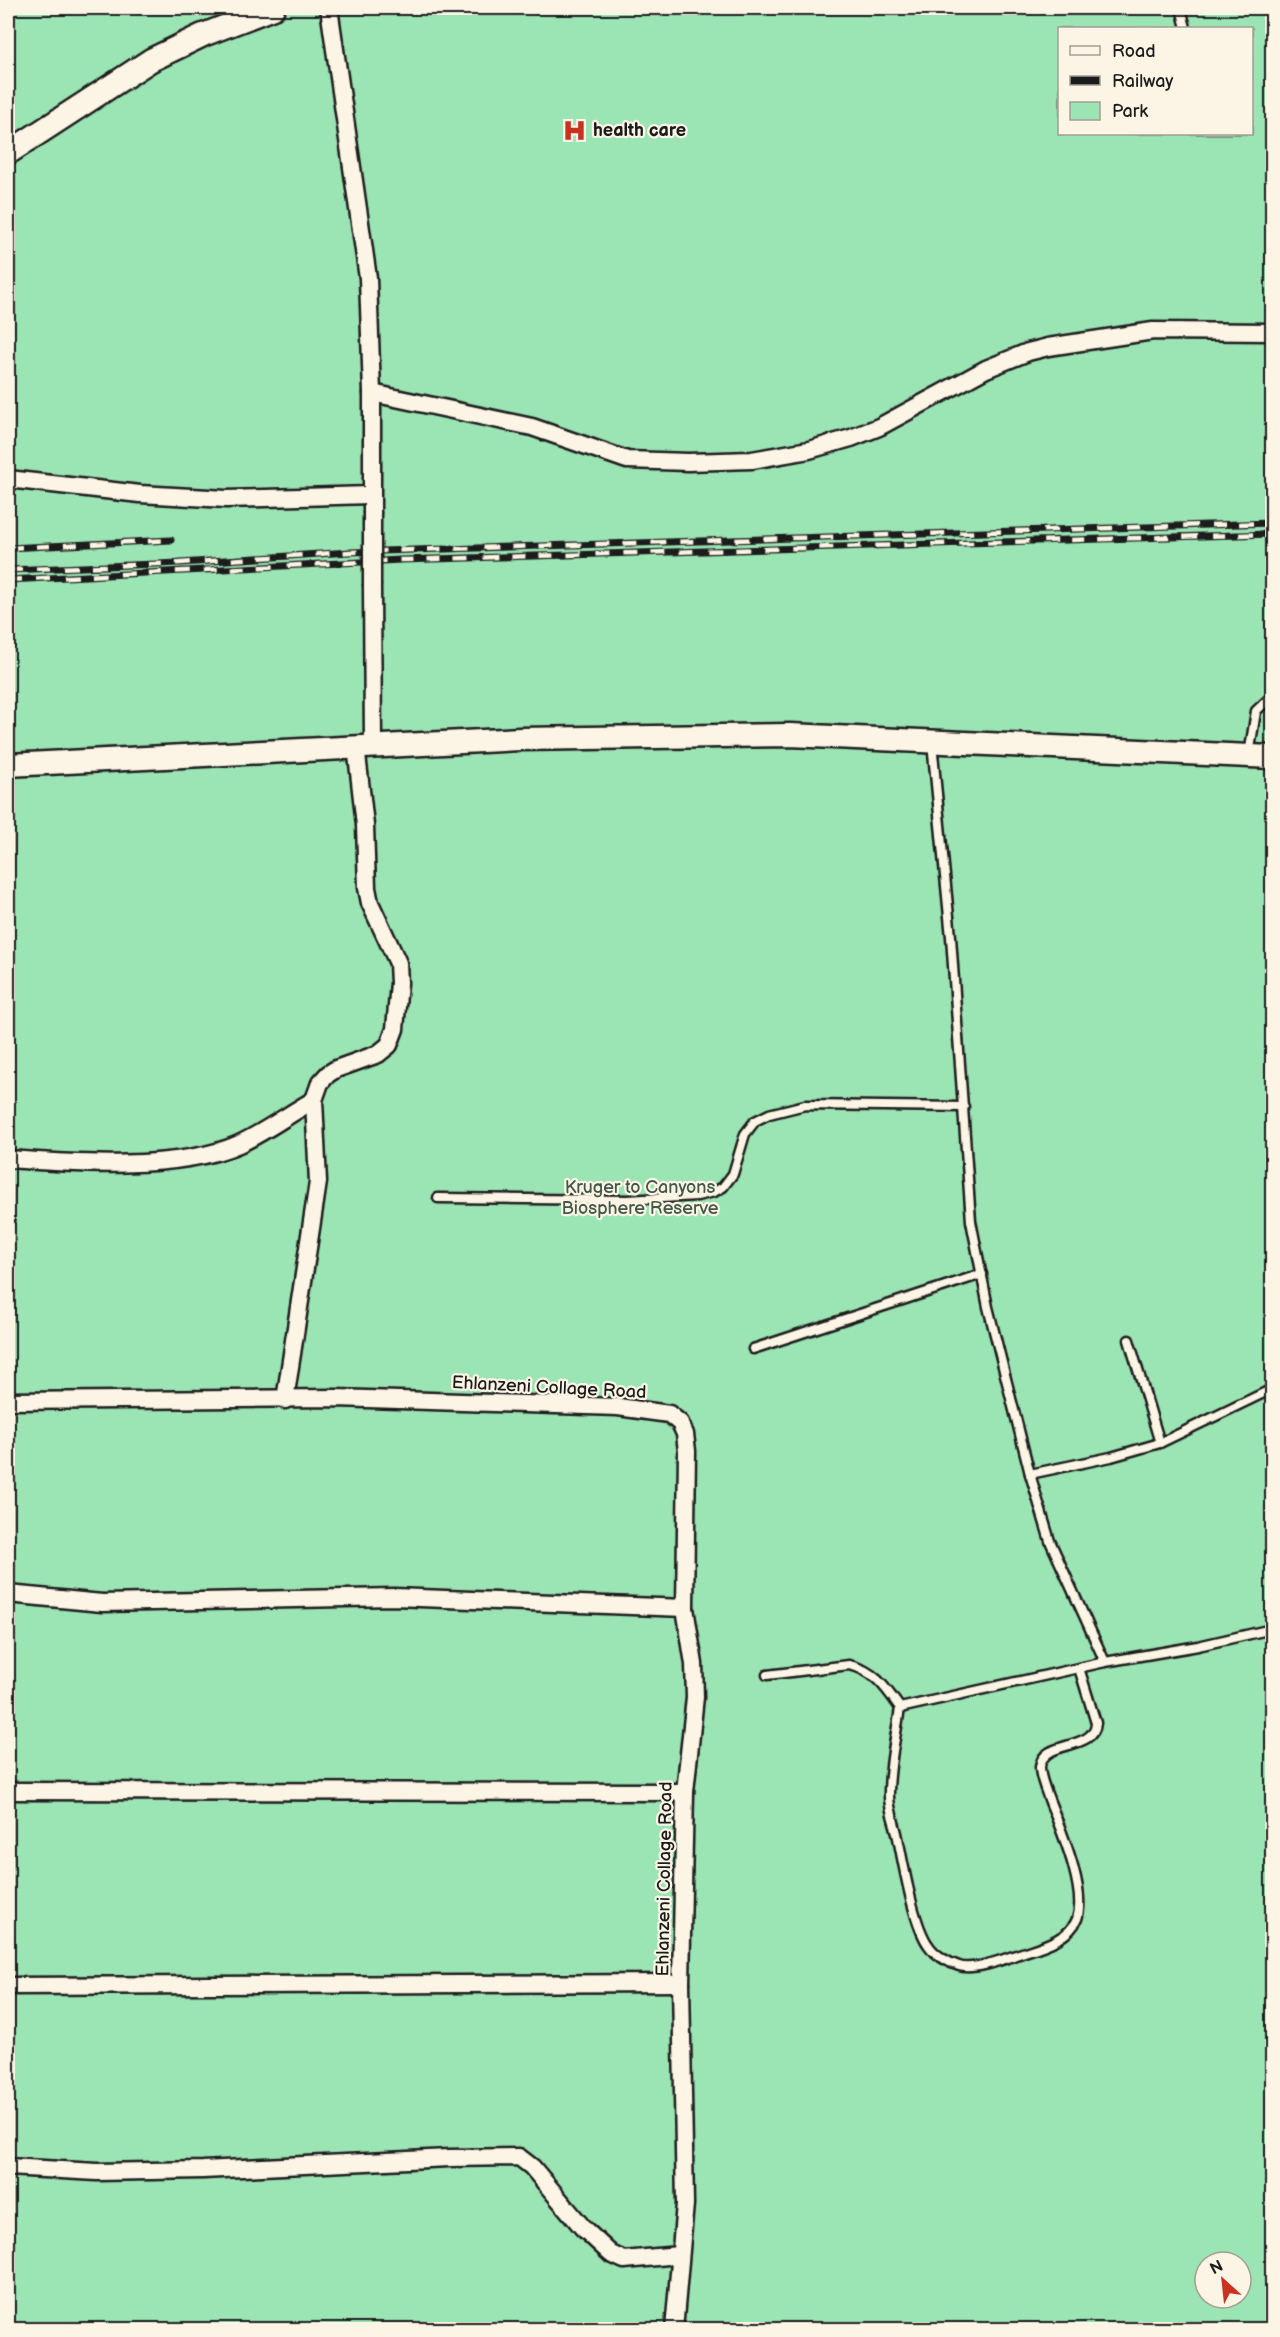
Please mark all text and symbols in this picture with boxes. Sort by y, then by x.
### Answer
legend [1058,27,1253,135]
text: Road [1112,41,1156,62]
text: Railway [1112,71,1174,92]
text: Park [1112,101,1148,122]
hospital icon: health care [562,117,588,143]
place label: health care [593,120,686,141]
park label: Kruger to Canyons Biosphere Reserve [561,1177,719,1219]
street label: Ehlanzeni Collage Road [451,1372,647,1403]
street label: Ehlanzeni Collage Road [652,1781,677,1977]
north arrow [1193,2250,1253,2310]
text: N [1207,2257,1227,2279]

